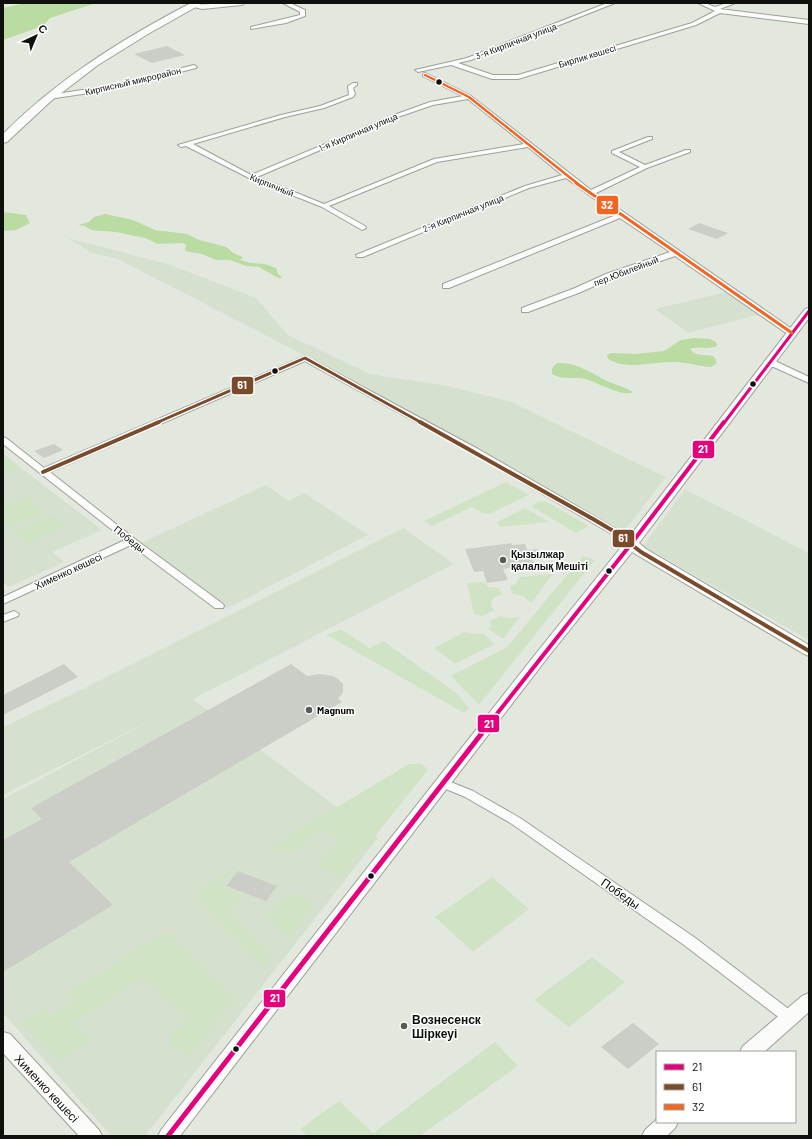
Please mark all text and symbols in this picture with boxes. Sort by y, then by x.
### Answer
north arrow [16,16,56,56]
street label: 3-я Кирпичная улица [474,20,558,62]
text: С [36,21,51,36]
street label: Бирлик көшесі [557,42,617,70]
street label: Кирписный микрорайон [84,65,182,97]
unlabelled marker [434,77,444,87]
street label: 1-я Кирпичная улица [317,110,399,154]
street label: Кирпичный [248,171,296,199]
street label: 2-я Кирпичная улица [421,192,505,234]
line badge: 32 [596,195,619,215]
text: 32 [601,198,613,211]
street label: пер.Юбилейный [592,254,660,288]
unlabelled marker [270,366,280,376]
line badge: 61 [231,376,254,395]
text: 61 [237,378,247,391]
unlabelled marker [748,379,758,389]
line badge: 21 [692,440,715,459]
text: 21 [698,442,708,455]
street label: Победы [112,523,148,555]
line badge: 61 [612,529,635,548]
text: 61 [618,531,628,544]
place label: Қызылжар қалалық Мешіті [511,548,588,572]
street label: Хименко көшесі [32,550,104,592]
marker: Қызылжар қалалық Мешіті [498,555,508,565]
unlabelled marker [604,566,614,576]
place label: Magnum [317,704,354,716]
marker: Magnum [304,705,314,715]
line badge: 21 [477,714,500,733]
text: 21 [484,717,494,730]
unlabelled marker [366,871,376,881]
street label: Победы [598,875,643,912]
line badge: 21 [263,989,286,1008]
text: 21 [270,991,280,1004]
place label: Вознесенск Шіркеуі [412,1012,482,1041]
marker: Вознесенск Шіркеуі [399,1021,409,1031]
unlabelled marker [231,1044,241,1054]
street label: Хименко көшесі [12,1051,82,1125]
legend [656,1051,796,1123]
text: 21 [692,1059,702,1073]
text: 61 [692,1079,702,1093]
text: 32 [692,1099,705,1113]

